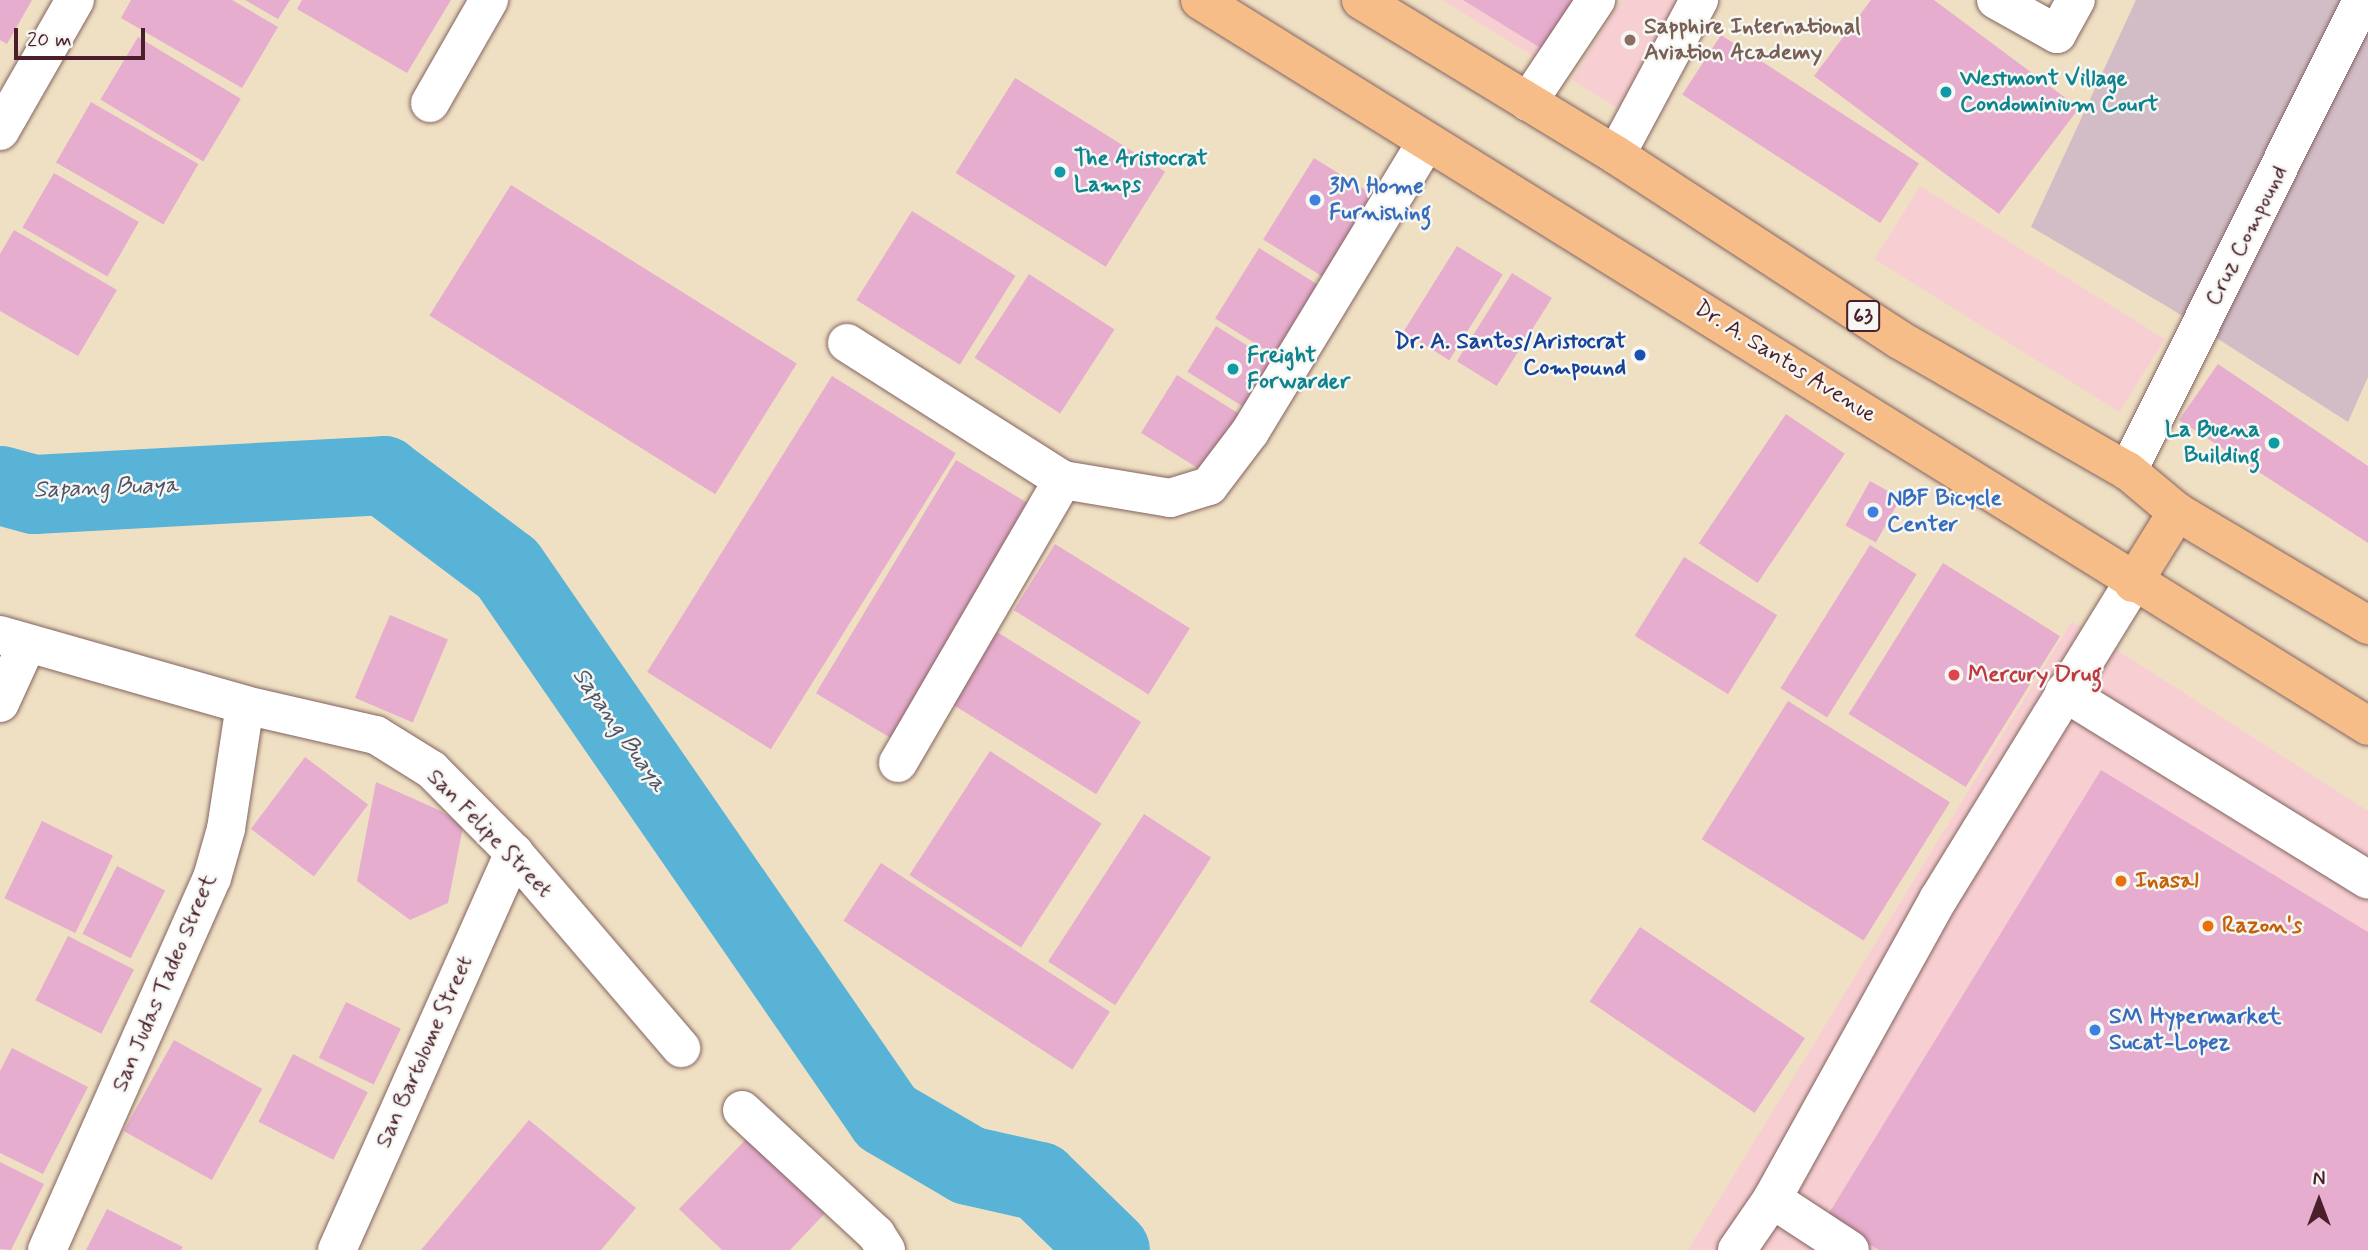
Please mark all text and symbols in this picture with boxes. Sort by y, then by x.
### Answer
place label: Sapphire International Aviation Academy [1644,13,1861,67]
scale bar [18,14,149,58]
text: 20 m [27,26,72,54]
marker: Sapphire International Aviation Academy [1622,32,1638,48]
place label: Westmont Village Condominium Court [1960,65,2157,119]
marker: Westmont Village Condominium Court [1938,84,1954,100]
place label: The Aristocrat Lamps [1074,145,1208,199]
street label: Cruz Compound [2199,160,2295,312]
marker: The Aristocrat Lamps [1052,164,1068,180]
place label: 3M Home Furnishing [1329,173,1431,227]
marker: 3M Home Furnishing [1307,192,1323,208]
street label: Dr. A. Santos Avenue [1690,295,1880,429]
road number: 63 [1846,298,1881,334]
place label: Dr. A. Santos/Aristocrat Compound [1394,328,1626,382]
place label: Freight Forwarder [1247,342,1350,396]
marker: Dr. A. Santos/Aristocrat Compound [1632,347,1648,363]
marker: Freight Forwarder [1225,361,1241,377]
place label: La Buena Building [2166,416,2260,470]
marker: La Buena Building [2266,435,2282,451]
water label: Sapang Buaya [32,471,180,505]
place label: NBF Bicycle Center [1887,485,2002,539]
marker: NBF Bicycle Center [1865,504,1881,520]
place label: Mercury Drug [1968,661,2102,689]
water label: Sapang Buaya [565,662,673,798]
marker: Mercury Drug [1946,667,1962,683]
street label: San Felipe Street [419,762,559,906]
place label: Inasal [2135,867,2199,895]
street label: San Judas Tadeo Street [107,872,223,1094]
marker: Inasal [2113,873,2129,889]
place label: Razon's [2222,912,2302,940]
marker: Razon's [2200,918,2216,934]
street label: San Bartolome Street [368,947,482,1157]
place label: SM Hypermarket Sucat-Lopez [2109,1003,2281,1057]
marker: SM Hypermarket Sucat-Lopez [2087,1022,2103,1038]
north arrow [2284,1166,2354,1236]
text: N [2313,1167,2325,1192]

